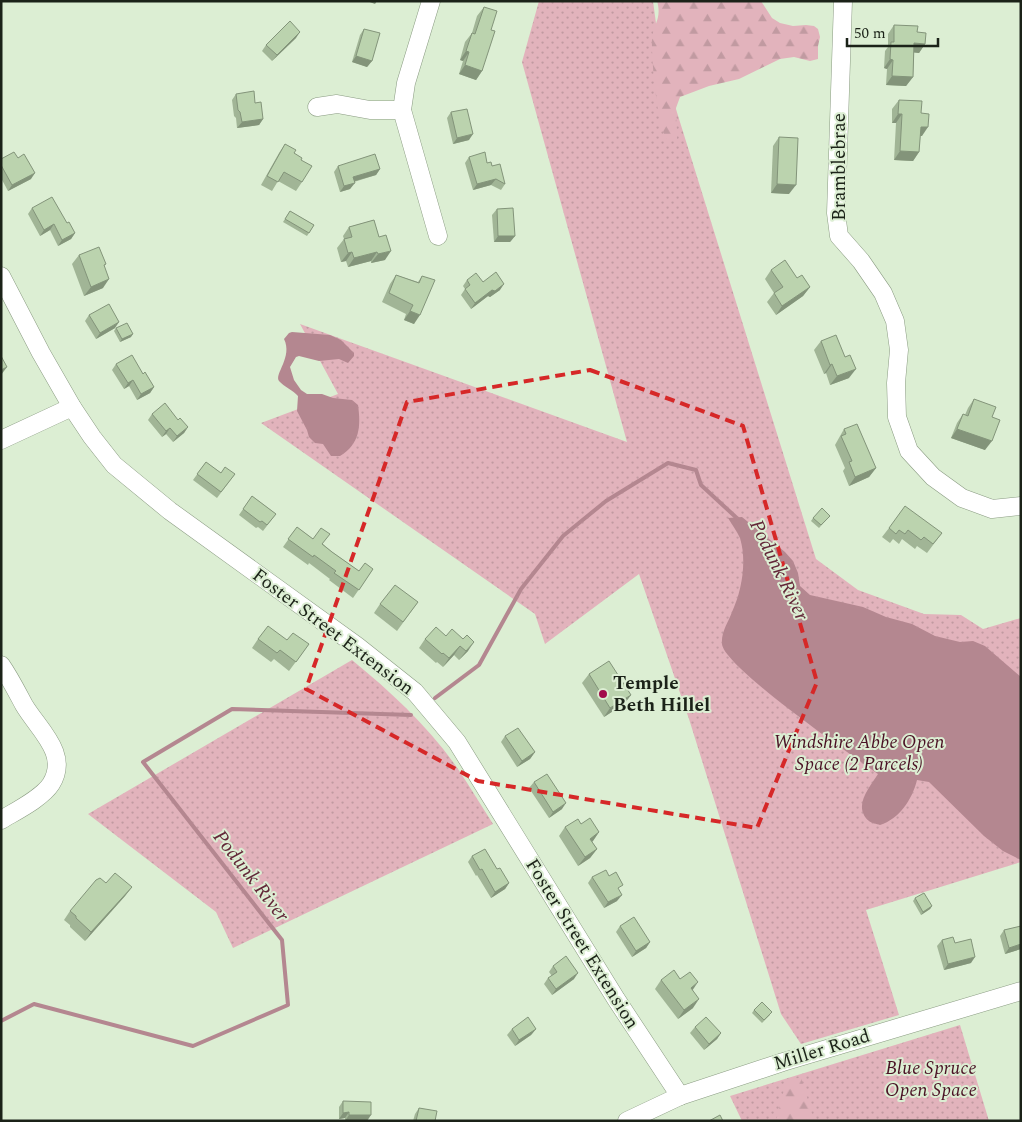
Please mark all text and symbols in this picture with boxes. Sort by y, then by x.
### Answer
scale bar [847,15,938,47]
text: 50 m [854,22,886,45]
street label: Bramblebrae [825,113,854,221]
water label: Podunk River [741,514,817,627]
street label: Foster Street Extension [246,561,420,703]
place label: Temple Beth Hillel [613,669,710,720]
marker: Temple Beth Hillel [597,688,609,700]
park label: Windshire Abbe Open Space (2 Parcels) [773,728,945,779]
water label: Podunk River [205,824,297,929]
street label: Foster Street Extension [518,853,646,1035]
street label: Miller Road [770,1022,874,1078]
park label: Blue Spruce Open Space [885,1054,977,1105]

